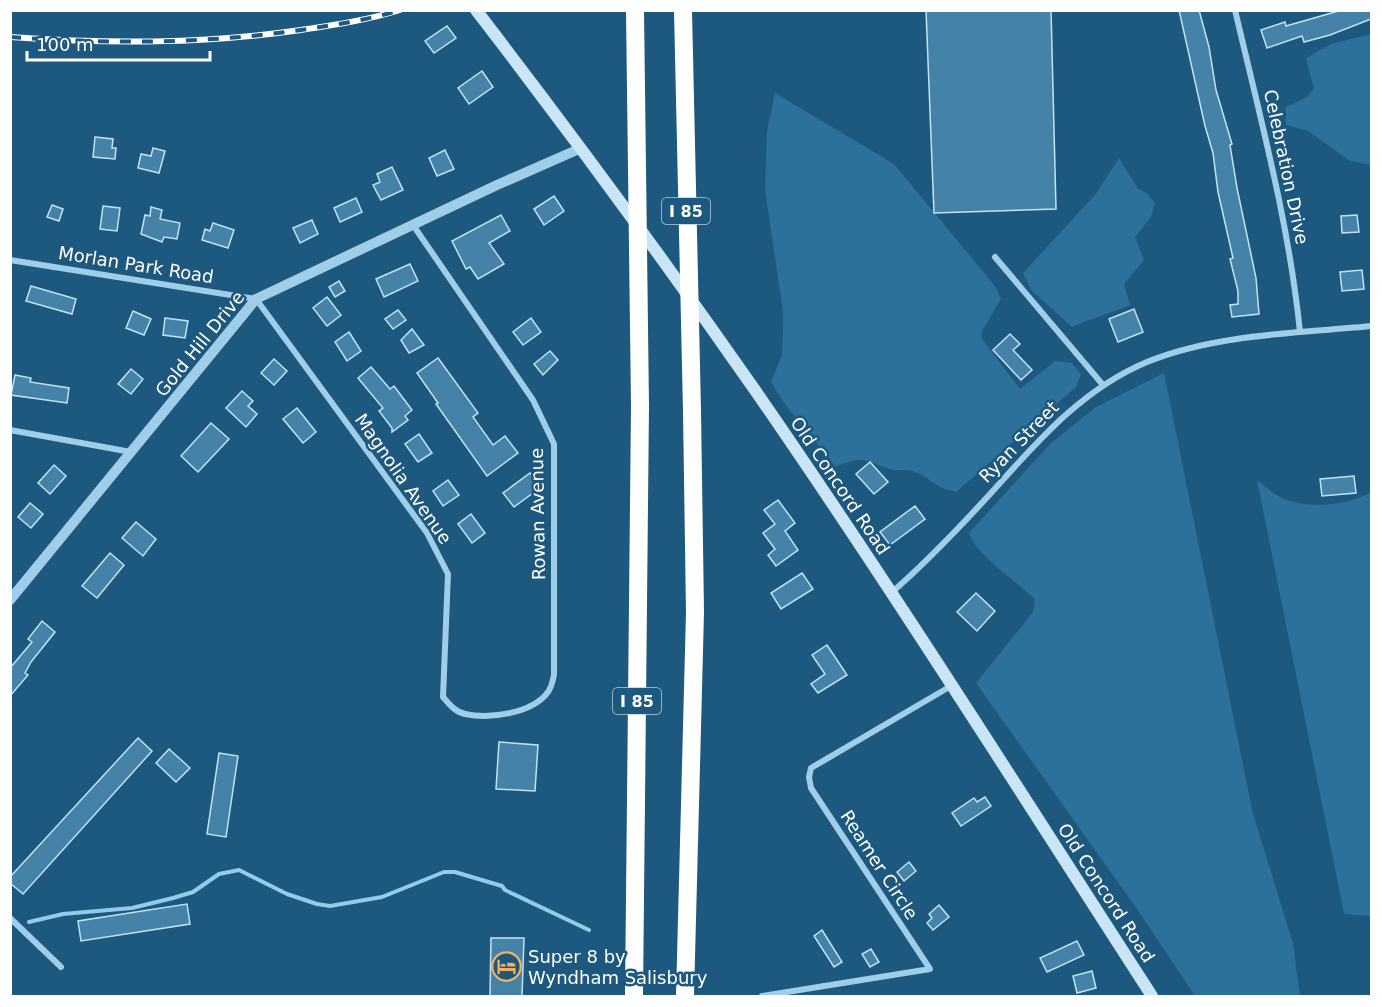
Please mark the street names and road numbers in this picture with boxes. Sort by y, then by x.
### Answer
street label: Celebration Drive [1260,88,1313,246]
road number: I 85 [662,198,710,224]
street label: Morlan Park Road [57,242,215,287]
street label: Gold Hill Drive [151,287,248,401]
street label: Ryan Street [975,397,1063,487]
street label: Magnolia Avenue [351,410,456,548]
street label: Old Concord Road [787,413,894,559]
street label: Rowan Avenue [526,448,549,580]
road number: I 85 [613,688,661,714]
street label: Reamer Circle [836,806,923,923]
street label: Old Concord Road [1054,819,1159,966]

